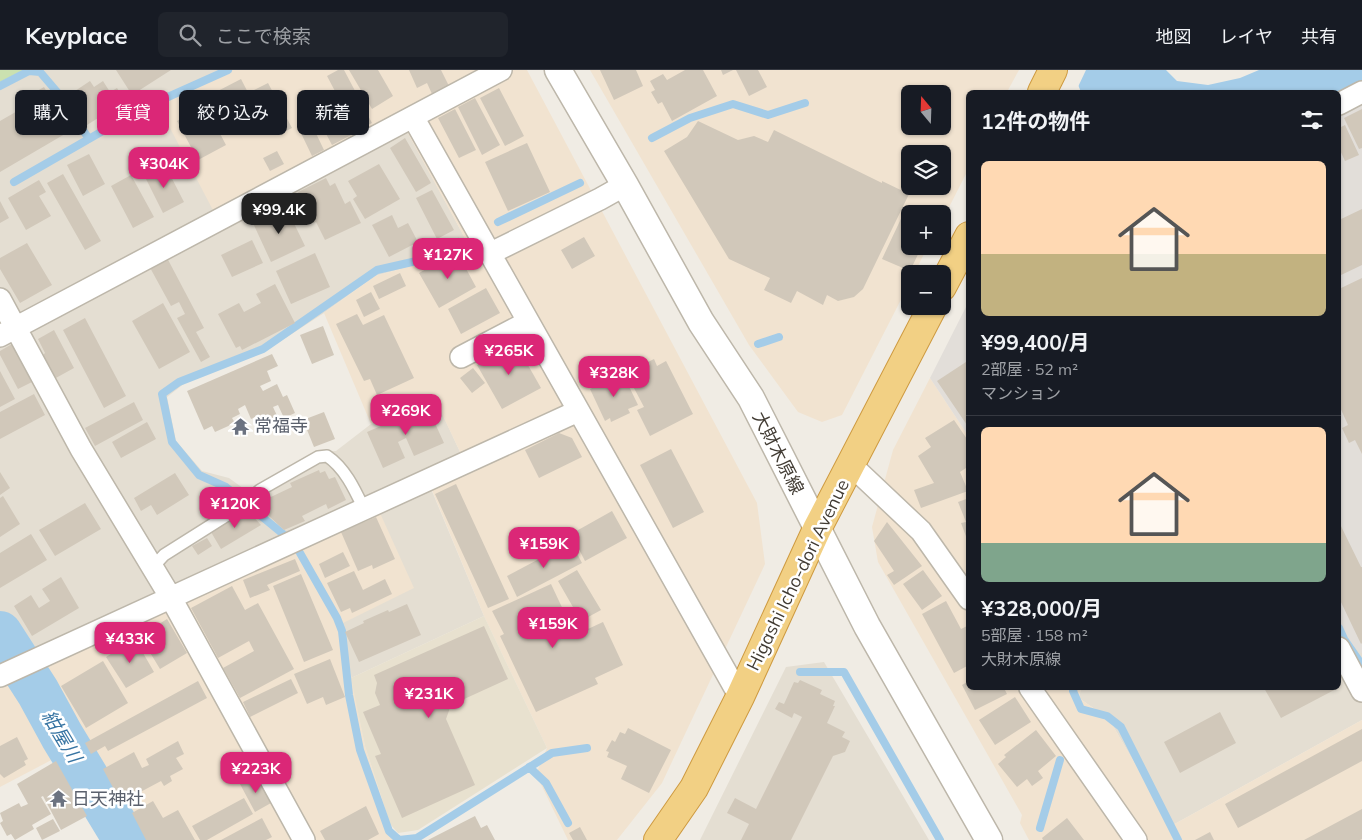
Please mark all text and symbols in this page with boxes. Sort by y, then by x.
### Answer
search box [158,12,508,57]
text: Keyplace [25,20,128,50]
icon: search [176,21,204,49]
text: ここで検索 [216,24,311,48]
text: 地図 [1156,25,1192,48]
text: レイヤ [1220,25,1273,48]
text: 共有 [1301,25,1337,48]
north arrow [901,85,951,135]
map controls [901,85,951,315]
chip: 購入 [15,90,87,135]
chip: 賃貸 [97,90,169,135]
chip: 絞り込み [179,90,287,135]
chip: 新着 [297,90,369,135]
icon: filters [1298,106,1326,134]
text: 12件の物件 [981,108,1090,134]
button: layers [901,145,951,195]
pin: ¥304K [129,146,199,189]
text: ¥304K [139,153,189,173]
pin: ¥99.4K [238,192,320,235]
icon: home [1109,194,1199,284]
text: ¥99.4K [252,199,306,219]
button: + [901,205,951,255]
pin: ¥127K [413,238,483,280]
text: ¥127K [423,244,473,264]
button: − [901,265,951,315]
text: ¥99,400/月 [981,329,1089,355]
pin: ¥265K [474,334,544,376]
text: ¥265K [484,340,534,360]
pin: ¥328K [579,356,649,398]
text: 2部屋 · 52 m² [981,359,1078,379]
text: ¥328K [589,362,639,382]
text: マンション [981,383,1061,403]
pin: ¥269K [371,394,441,436]
text: ¥269K [381,400,431,420]
street label: 大財木原線 [748,407,809,498]
place label: 常福寺 [254,414,308,437]
temple icon: 常福寺 [230,416,250,436]
icon: home [1109,459,1199,549]
street label: Higashi Icho-dori Avenue [741,475,854,674]
pin: ¥120K [200,486,270,529]
text: ¥120K [210,493,260,513]
pin: ¥159K [509,526,579,569]
text: ¥159K [519,533,569,553]
text: ¥328,000/月 [981,595,1102,621]
pin: ¥159K [518,606,588,649]
text: ¥159K [528,613,578,633]
pin: ¥433K [95,622,165,664]
text: 5部屋 · 158 m² [981,625,1088,645]
text: ¥433K [105,628,155,648]
text: 大財木原線 [981,649,1061,669]
pin: ¥231K [394,676,464,719]
text: ¥231K [404,683,454,703]
water label: 紺屋川 [37,705,88,768]
pin: ¥223K [221,752,291,794]
text: ¥223K [231,758,281,778]
place label: 日天神社 [72,787,144,810]
temple icon: 日天神社 [48,789,68,809]

